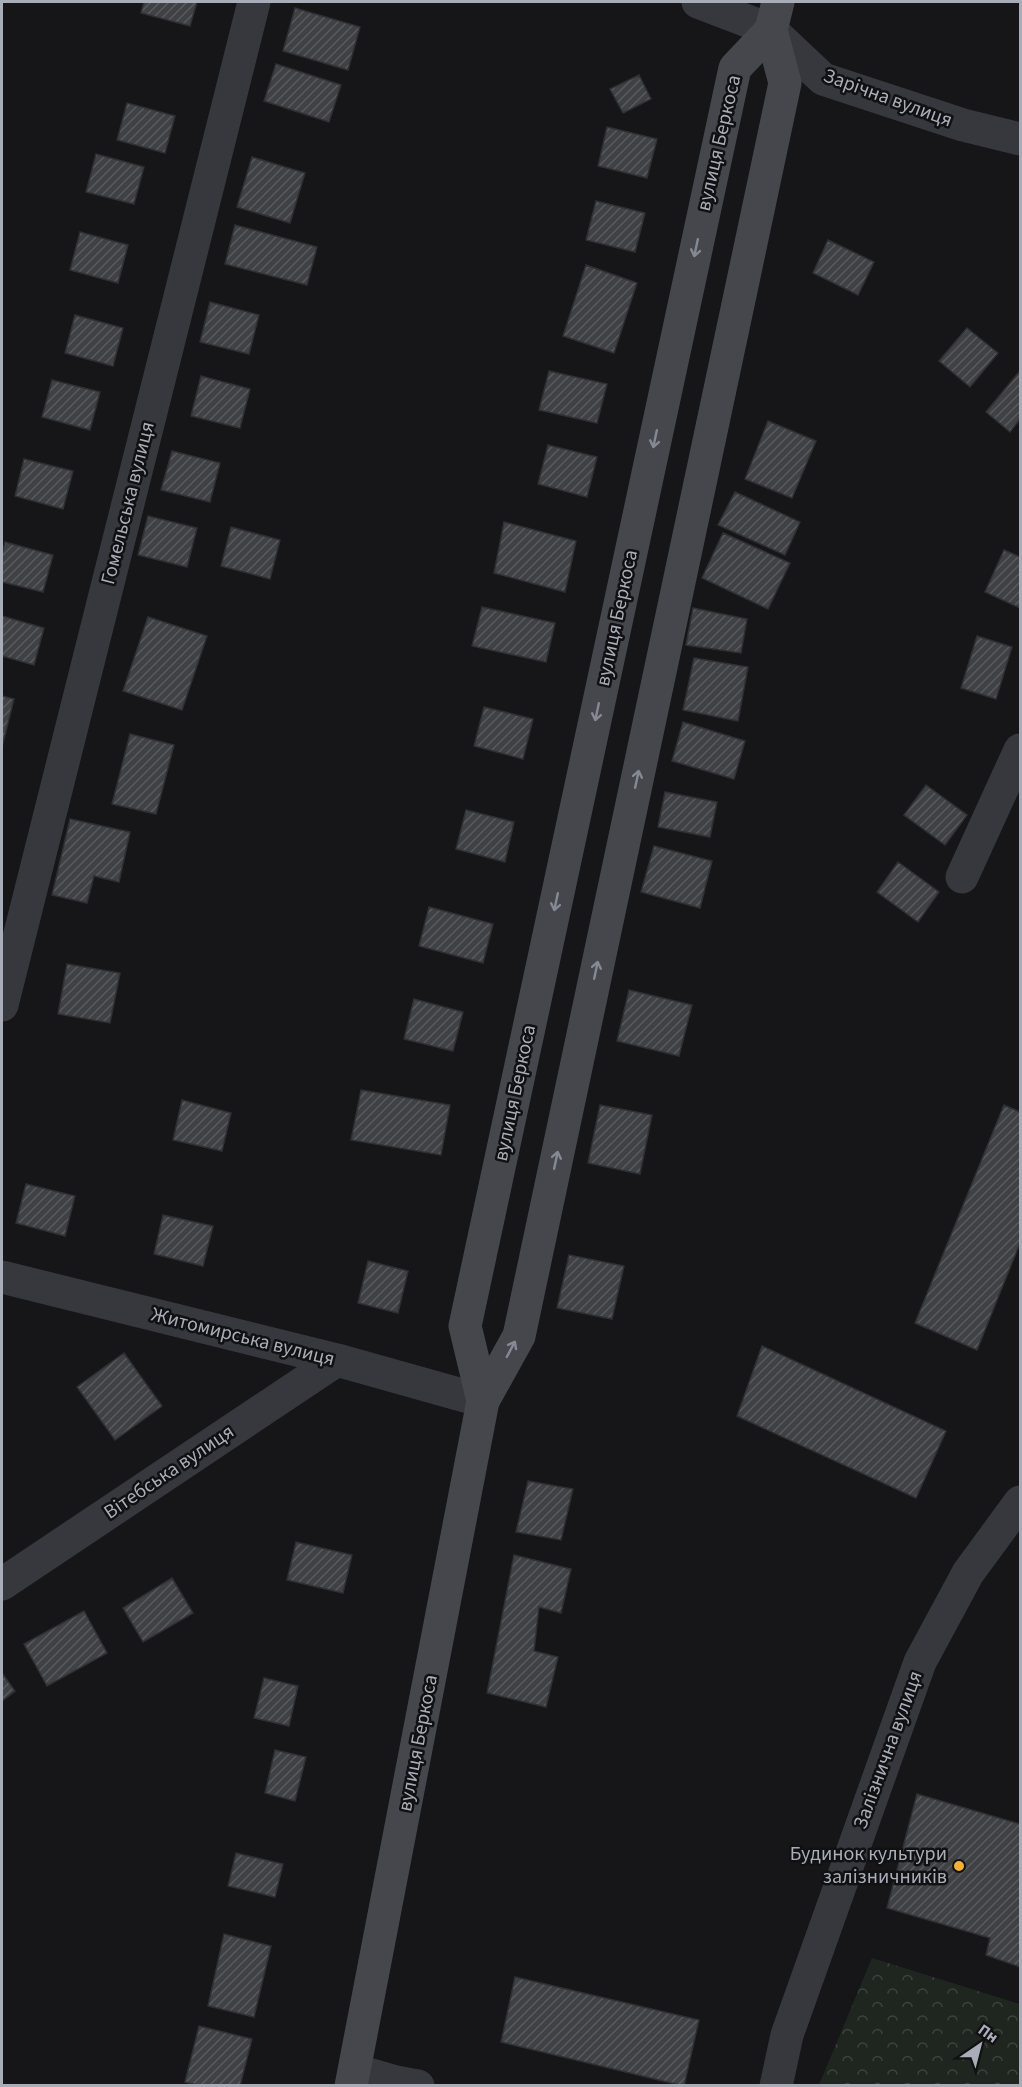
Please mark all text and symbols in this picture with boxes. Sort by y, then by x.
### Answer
street label: Зарічна вулиця [820,62,956,134]
street label: вулиця Беркоса [690,72,748,214]
one-way arrow [690,238,701,257]
street label: Гомельська вулиця [94,419,162,587]
one-way arrow [649,429,660,448]
street label: вулиця Беркоса [589,547,645,689]
one-way arrow [590,702,602,721]
one-way arrow [632,770,643,789]
one-way arrow [550,892,561,911]
one-way arrow [591,960,603,979]
street label: вулиця Беркоса [487,1022,543,1164]
one-way arrow [551,1151,562,1171]
street label: Житомирська вулиця [148,1301,338,1373]
one-way arrow [506,1341,517,1359]
street label: Вітебська вулиця [98,1418,240,1526]
street label: Залізнична вулиця [846,1667,930,1833]
street label: вулиця Беркоса [391,1672,445,1814]
place label: Будинок культури залізничників [790,1840,947,1891]
marker: Будинок культури залізничників [952,1859,966,1873]
north arrow [950,2015,1010,2075]
text: Пн [974,2019,1002,2048]

